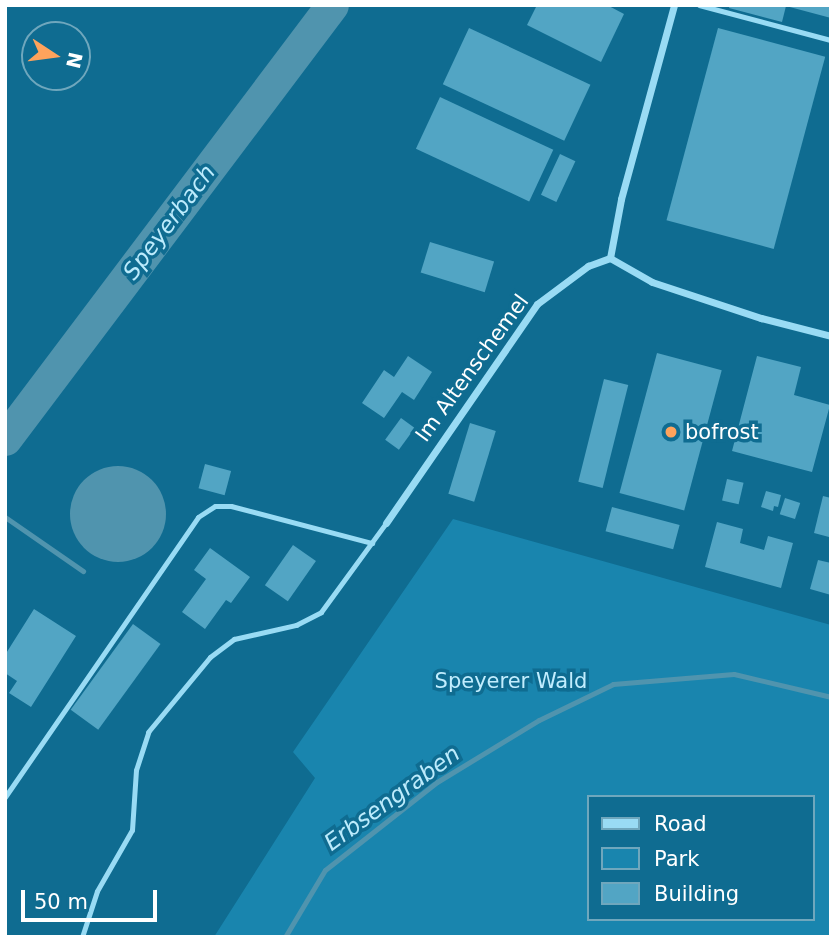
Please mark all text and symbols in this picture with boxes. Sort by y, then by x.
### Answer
north arrow [21,21,91,91]
text: N [62,50,87,70]
water label: Speyerbach [117,159,221,285]
street label: Im Altenschemel [410,289,534,447]
place label: bofrost [685,419,759,445]
marker: bofrost [663,424,679,440]
park label: Speyerer Wald [435,668,587,694]
water label: Erbsengraben [319,740,465,856]
legend [588,795,815,921]
text: Road [654,812,707,836]
text: Park [654,847,699,871]
scale bar [24,876,161,920]
text: Building [654,882,739,906]
text: 50 m [34,890,88,914]

